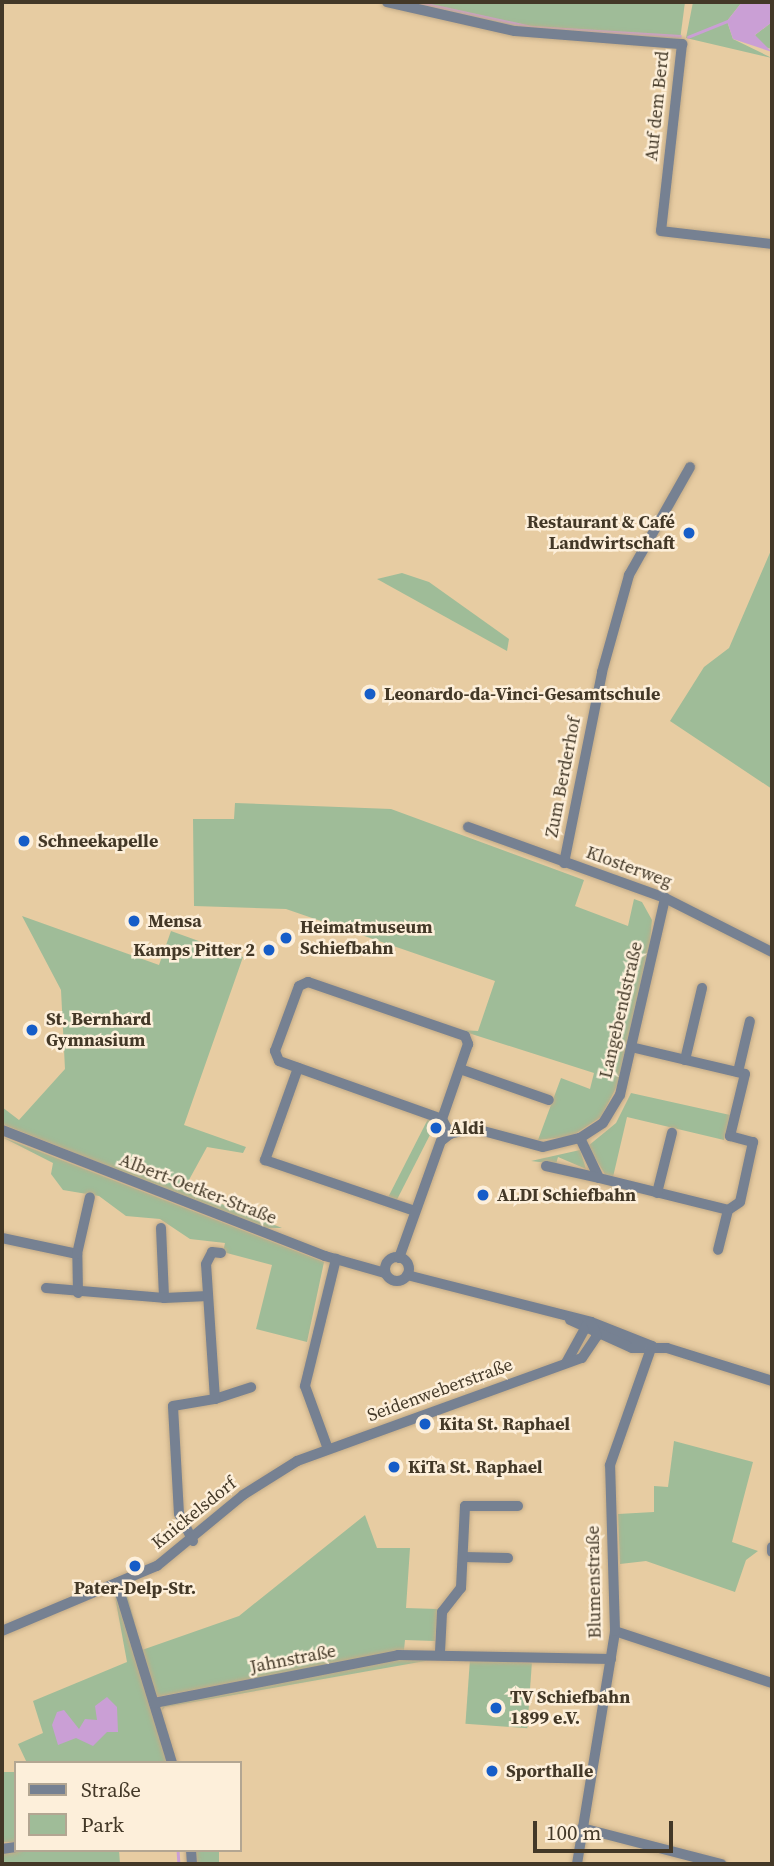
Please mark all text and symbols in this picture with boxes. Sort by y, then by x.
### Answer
street label: Auf dem Berd [640,50,674,162]
place label: Restaurant & Café Landwirtschaft [527,512,675,554]
marker: Restaurant & Café Landwirtschaft [681,525,697,541]
place label: Leonardo-da-Vinci-Gesamtschule [384,683,660,705]
marker: Leonardo-da-Vinci-Gesamtschule [362,686,378,702]
street label: Zum Berderhof [541,715,585,839]
place label: Schneekapelle [38,830,158,852]
marker: Schneekapelle [16,833,32,849]
street label: Klosterweg [583,841,675,893]
place label: Mensa [148,910,202,932]
marker: Mensa [126,913,142,929]
place label: Heimatmuseum Schiefbahn [300,917,433,960]
marker: Heimatmuseum Schiefbahn [278,930,294,946]
place label: Kamps Pitter 2 [133,939,255,961]
street label: Langebendstraße [595,940,647,1080]
marker: Kamps Pitter 2 [261,942,277,958]
place label: St. Bernhard Gymnasium [46,1009,151,1052]
marker: St. Bernhard Gymnasium [24,1022,40,1038]
place label: Aldi [450,1117,484,1139]
marker: Aldi [428,1120,444,1136]
street label: Albert-Oetker-Straße [116,1149,280,1229]
place label: ALDI Schiefbahn [497,1184,636,1206]
marker: ALDI Schiefbahn [475,1187,491,1203]
street label: Seidenweberstraße [364,1354,516,1426]
place label: Kita St. Raphael [439,1413,570,1435]
marker: Kita St. Raphael [417,1416,433,1432]
place label: KiTa St. Raphael [408,1456,543,1478]
marker: KiTa St. Raphael [386,1459,402,1475]
street label: Knickelsdorf [147,1472,241,1554]
street label: Blumenstraße [582,1525,606,1639]
marker: Pater-Delp-Str. [127,1558,143,1574]
place label: Pater-Delp-Str. [74,1577,196,1599]
street label: Jahnstraße [248,1640,338,1678]
place label: TV Schiefbahn 1899 e.V. [510,1687,631,1730]
marker: TV Schiefbahn 1899 e.V. [488,1700,504,1716]
place label: Sporthalle [506,1760,593,1782]
legend [14,1761,242,1852]
marker: Sporthalle [484,1763,500,1779]
text: Straße [81,1775,141,1804]
scale bar [536,1806,676,1850]
text: Park [81,1810,124,1839]
text: 100 m [546,1818,601,1847]

